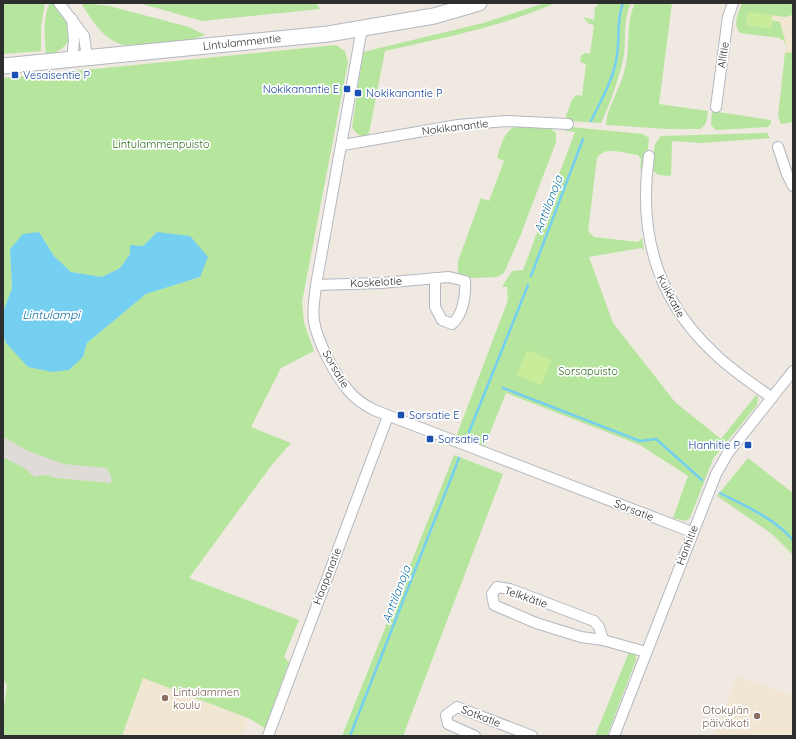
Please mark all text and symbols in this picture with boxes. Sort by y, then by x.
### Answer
street label: Lintulammentie [202,31,282,53]
street label: Allitie [714,41,732,69]
place label: Vesaisentie P [23,68,91,82]
marker: Vesaisentie P [10,70,20,80]
place label: Nokikanantie E [263,82,339,96]
marker: Nokikanantie E [342,84,352,94]
place label: Nokikanantie P [366,86,443,100]
marker: Nokikanantie P [353,88,363,98]
street label: Nokikanantie [421,116,489,138]
park label: Lintulammenpuisto [112,137,210,151]
water label: Anttilanoja [530,173,566,235]
street label: Kuikkatie [654,272,688,320]
street label: Koskelotie [350,274,402,290]
water label: Lintulampi [22,307,81,322]
street label: Sorsatie [320,348,352,390]
park label: Sorsapuisto [558,364,618,378]
place label: Sorsatie E [409,408,460,422]
marker: Sorsatie E [396,410,406,420]
place label: Sorsatie P [438,432,489,446]
marker: Sorsatie P [425,434,435,444]
place label: Hanhitie P [689,438,740,452]
marker: Hanhitie P [743,440,753,450]
street label: Sorsatie [612,496,656,524]
street label: Hanhitie [673,523,701,567]
street label: Haapanatie [310,545,344,607]
water label: Anttilanoja [378,563,414,625]
street label: Telkkätie [503,583,549,611]
place label: Lintulammen koulu [173,685,239,712]
marker: Lintulammen koulu [160,693,170,703]
street label: Sotkatie [459,702,503,730]
place label: Otokylän päiväkoti [702,703,749,730]
marker: Otokylän päiväkoti [752,711,762,721]

